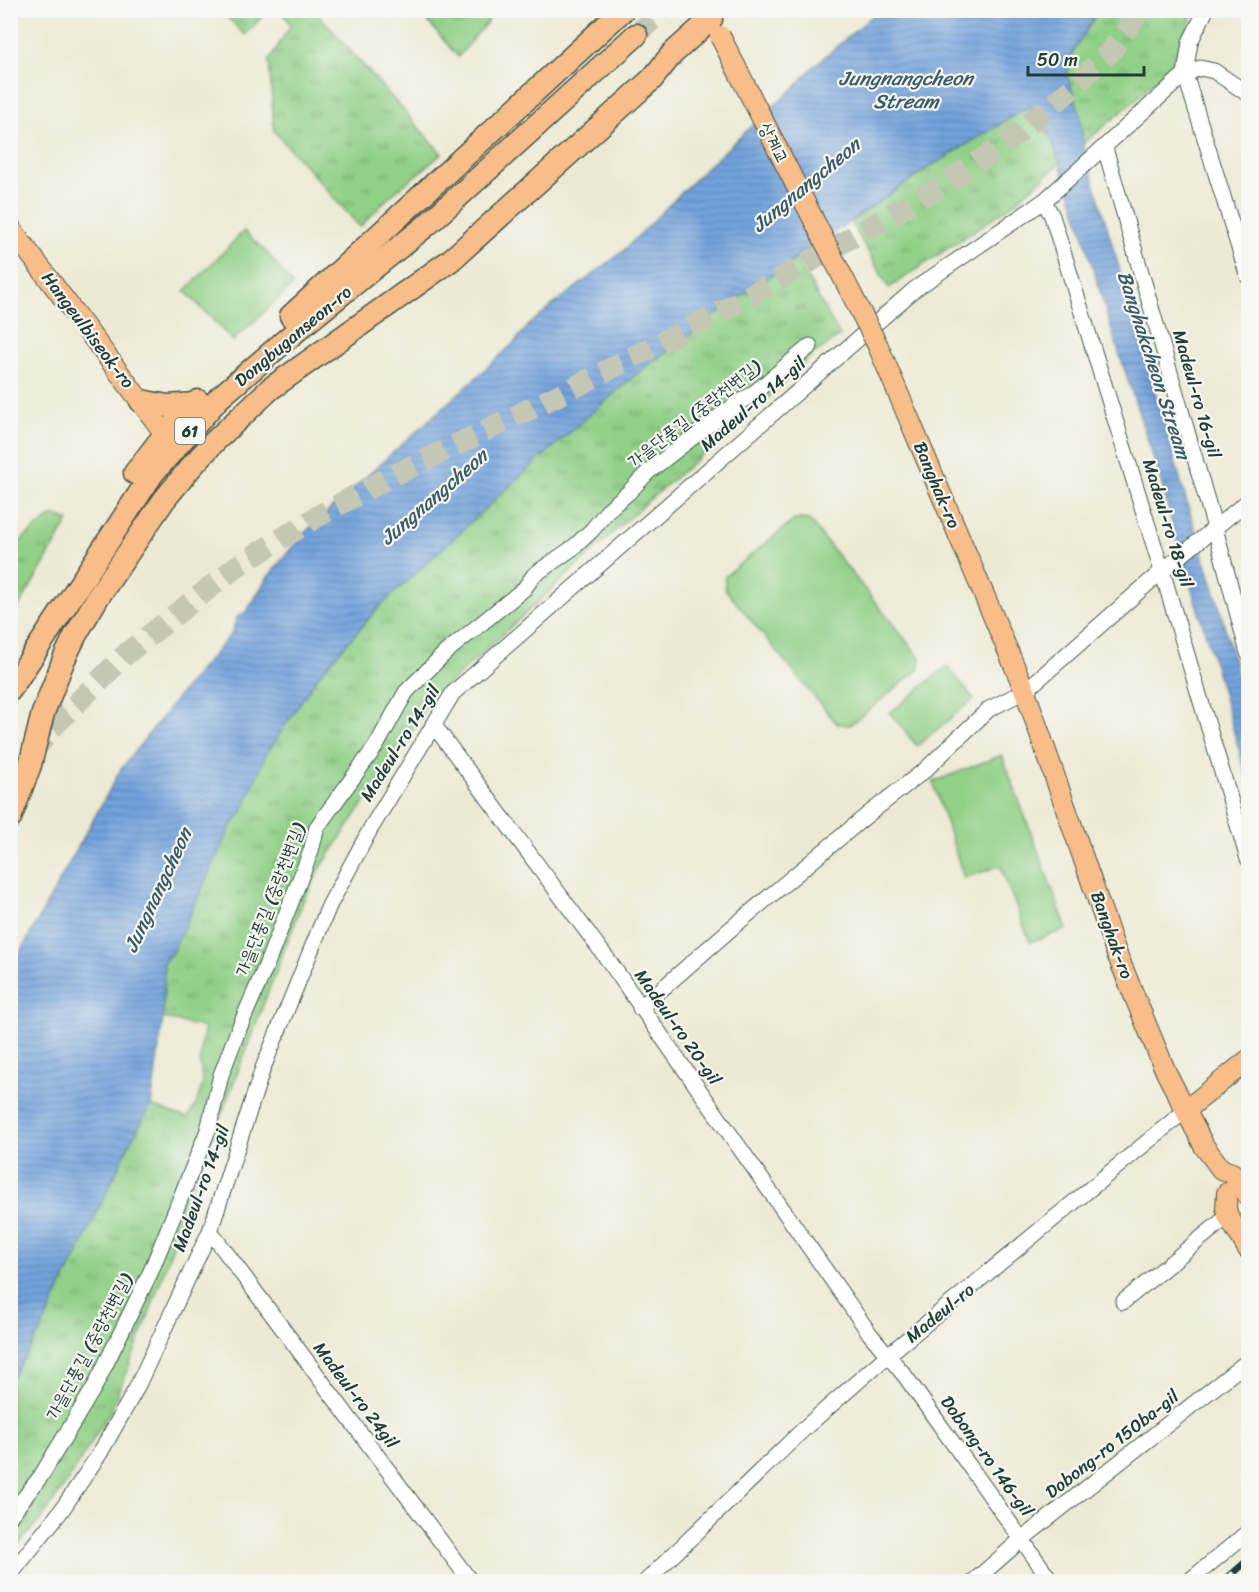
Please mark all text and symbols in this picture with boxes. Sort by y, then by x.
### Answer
scale bar [1028,39,1144,77]
text: 50 m [1037,44,1078,76]
water label: Jungnangcheon Stream [839,61,975,119]
street label: 상계교 [750,116,798,170]
water label: Jungnangcheon [743,127,870,241]
street label: Hangeulbiseok-ro [33,264,143,396]
water label: Banghakcheon Stream [1107,266,1202,466]
street label: Dongbuganseon-ro [227,277,359,395]
street label: Madeul-ro 16-gil [1163,326,1231,463]
street label: Madeul-ro 14-gil [692,348,814,460]
street label: 가을단풍길 (중랑천변길) [620,350,769,477]
road number: 61 [175,418,205,444]
street label: Banghak-ro [904,436,970,534]
water label: Jungnangcheon [372,438,498,554]
street label: Madeul-ro 18-gil [1133,455,1203,592]
street label: Madeul-ro 14-gil [351,677,449,808]
street label: 가을단풍길 (중랑천변길) [226,817,315,981]
water label: Jungnangcheon [114,820,203,958]
street label: Banghak-ro [1081,886,1143,984]
street label: Madeul-ro 20-gil [626,962,731,1093]
street label: Madeul-ro 14-gil [163,1119,239,1256]
street label: 가을단풍길 (중랑천변길) [37,1266,142,1426]
street label: Madeul-ro [898,1275,982,1351]
street label: Madeul-ro 24gil [305,1334,408,1456]
street label: Dobong-ro 150ba-gil [1038,1381,1187,1507]
street label: Dobong-ro 146-gil [932,1388,1043,1524]

